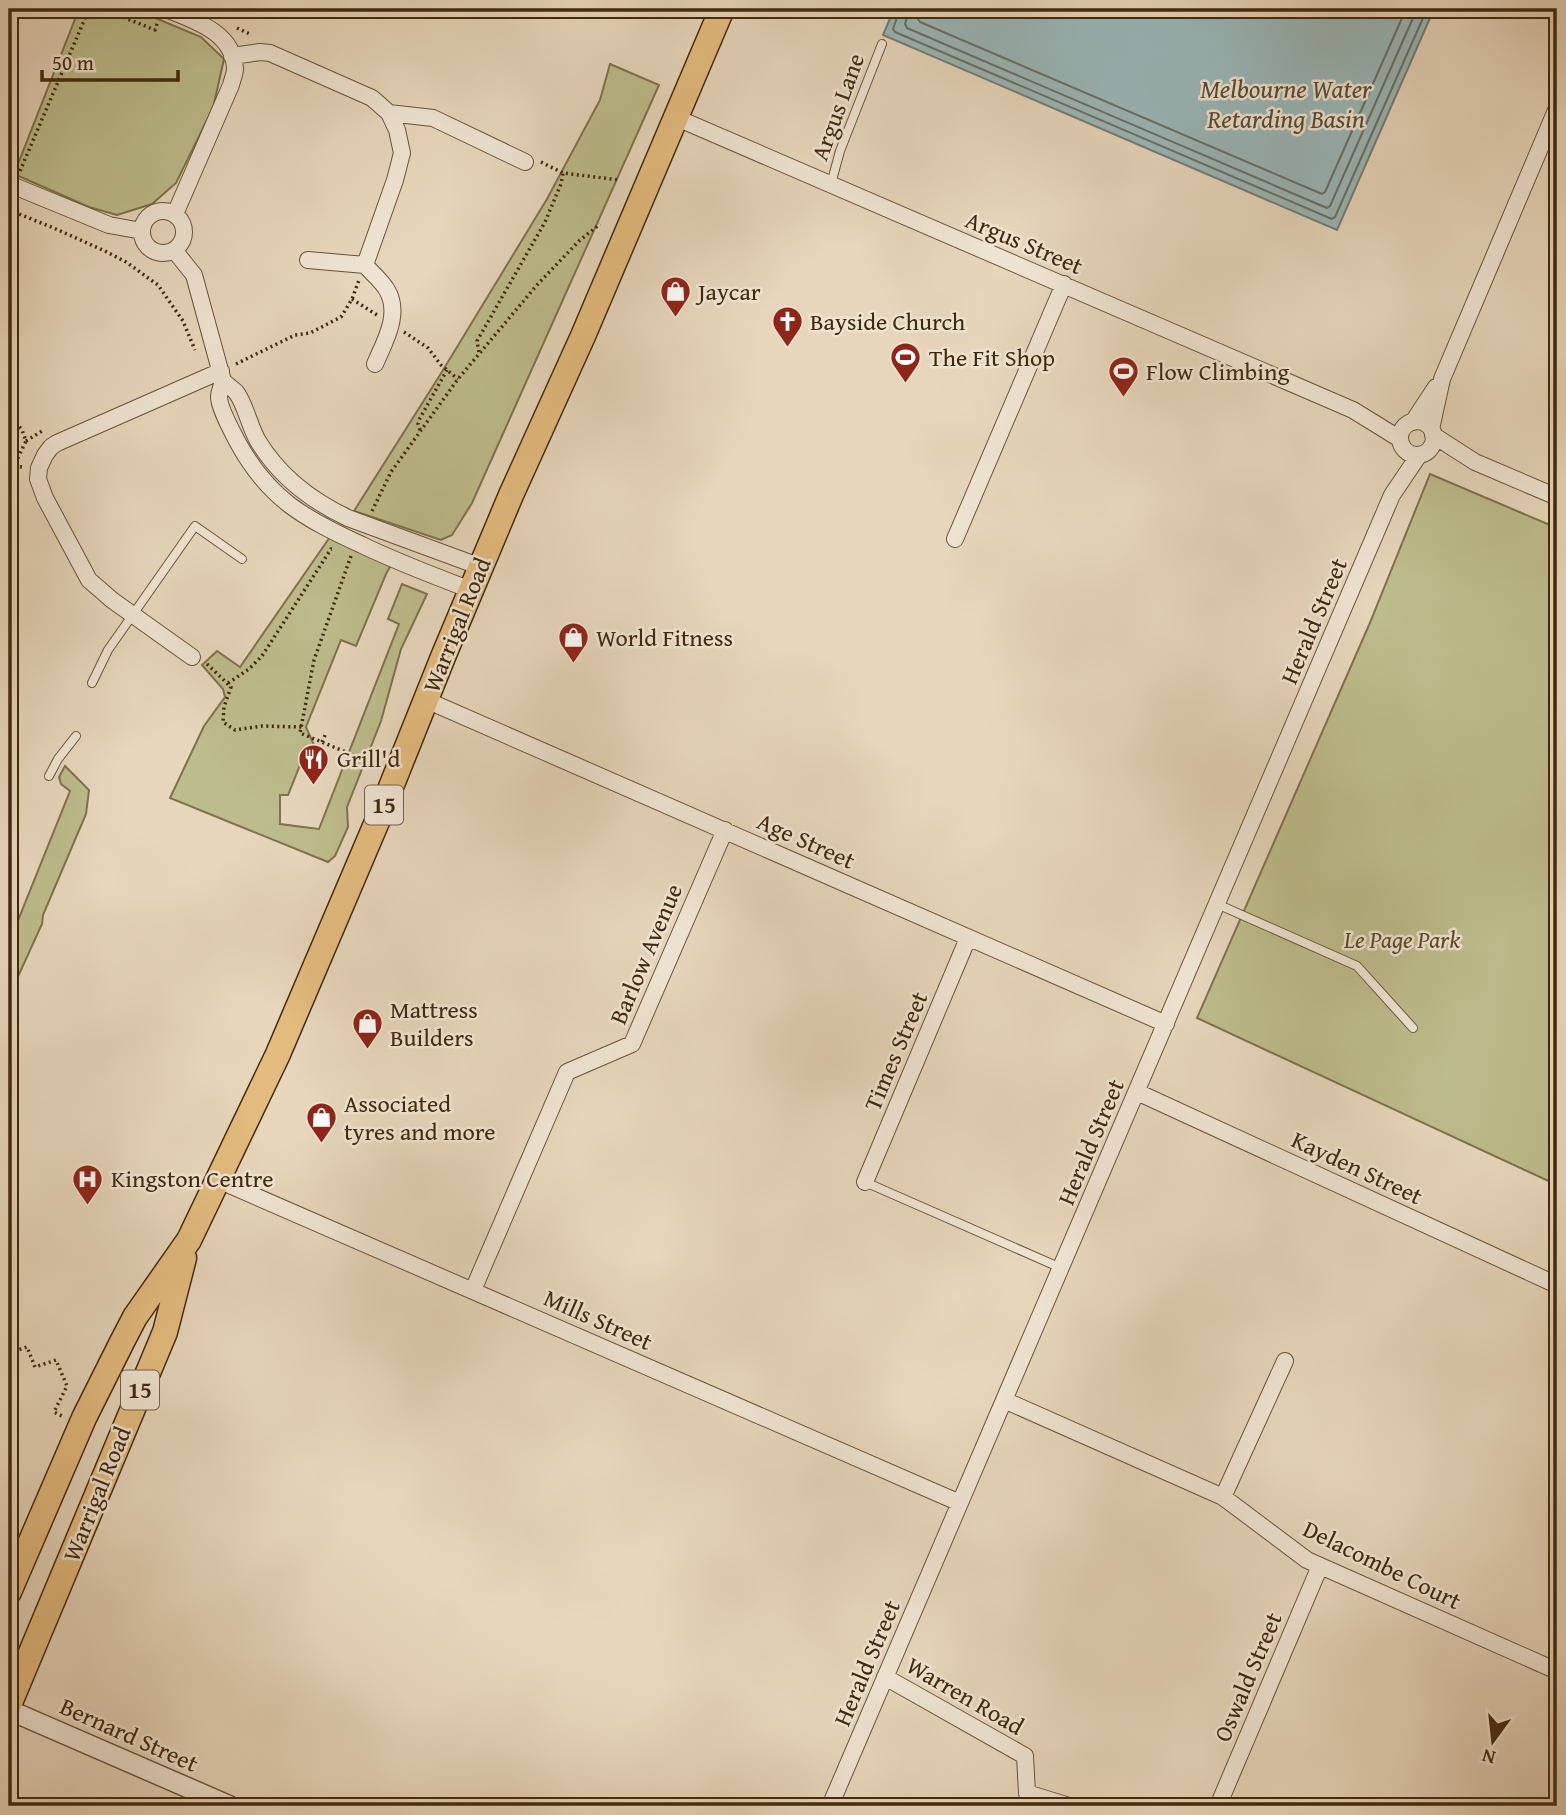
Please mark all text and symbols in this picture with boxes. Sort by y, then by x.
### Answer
scale bar [42,38,178,82]
text: 50 m [52,47,94,78]
street label: Argus Lane [802,48,873,165]
water label: Melbourne Water Retarding Basin [1200,69,1373,138]
street label: Argus Street [960,202,1089,283]
place label: Jaycar [695,274,761,309]
shop icon: Jaycar [658,275,692,319]
place label: Bayside Church [810,304,966,339]
church icon: Bayside Church [770,305,804,349]
place label: The Fit Shop [929,340,1055,375]
sports icon: The Fit Shop [889,341,923,385]
place label: Flow Climbing [1146,354,1289,389]
sports icon: Flow Climbing [1106,355,1140,399]
street label: Warrigal Road [414,552,500,698]
street label: Herald Street [1271,552,1356,689]
place label: World Fitness [596,620,733,655]
shop icon: World Fitness [556,621,590,665]
place label: Grill'd [337,741,400,776]
restaurant icon: Grill'd [297,742,331,786]
road number: 15 [365,786,403,824]
street label: Age Street [752,803,861,878]
street label: Barlow Avenue [600,878,691,1029]
park label: Le Page Park [1343,922,1460,957]
street label: Times Street [855,985,937,1116]
place label: Mattress Builders [390,992,478,1055]
shop icon: Mattress Builders [350,1007,384,1051]
street label: Herald Street [1048,1073,1133,1210]
place label: Associated tyres and more [344,1086,496,1149]
shop icon: Associated tyres and more [304,1101,338,1145]
street label: Kayden Street [1286,1122,1429,1213]
place label: Kingston Centre [111,1161,273,1196]
hospital icon: Kingston Centre [71,1162,105,1206]
street label: Mills Street [538,1280,659,1359]
road number: 15 [121,1371,159,1410]
street label: Warrigal Road [54,1421,140,1567]
street label: Delacombe Court [1297,1511,1468,1618]
street label: Herald Street [824,1594,909,1731]
street label: Oswald Street [1205,1606,1291,1747]
street label: Warren Road [900,1648,1031,1743]
street label: Bernard Street [54,1688,204,1781]
north arrow [1458,1706,1528,1776]
text: N [1479,1742,1498,1773]

